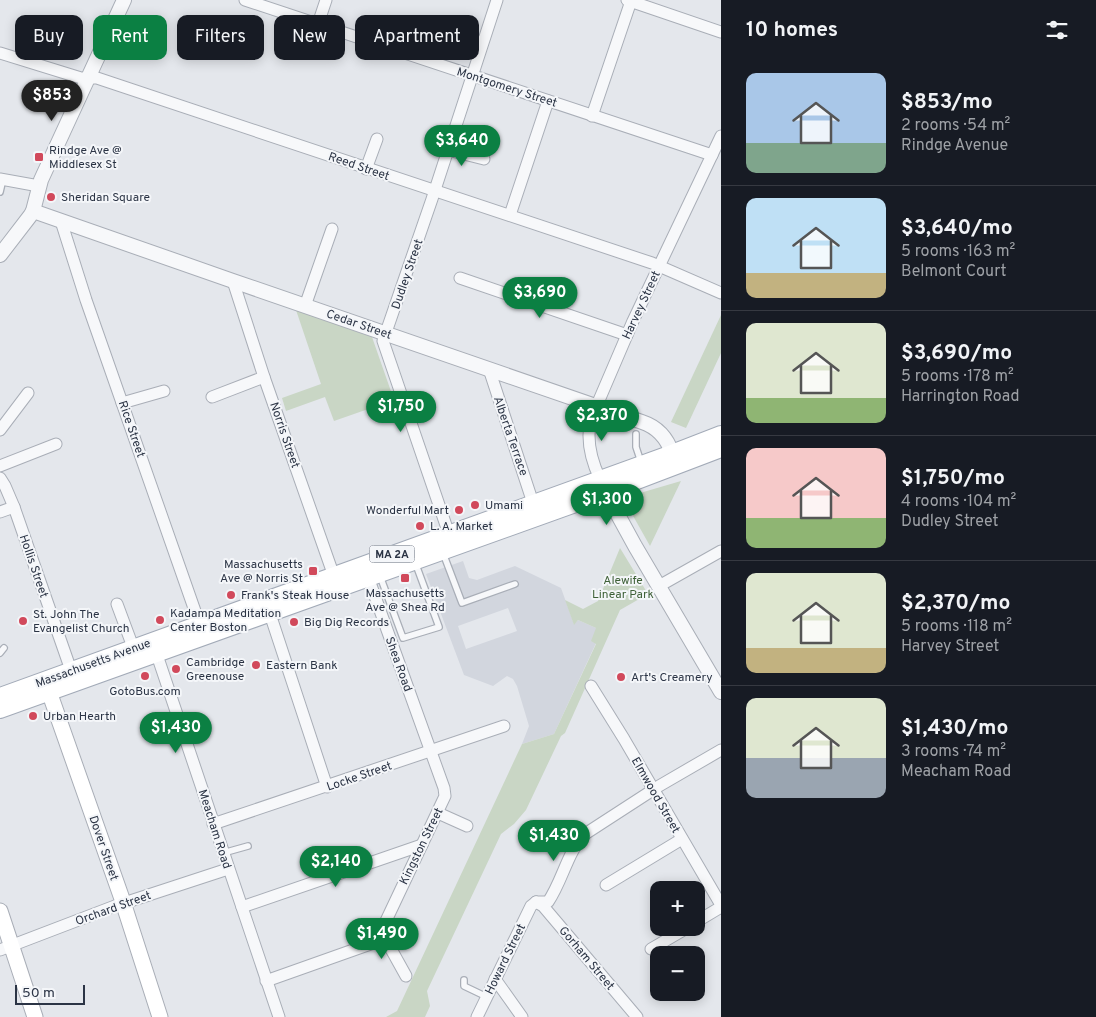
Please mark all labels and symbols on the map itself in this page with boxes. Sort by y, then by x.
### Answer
street label: Montgomery Street [455,64,559,112]
pin: $853 [22,80,82,122]
pin: $3,640 [421,124,503,167]
place label: Rindge Ave @ Middlesex St [49,143,122,173]
street label: Reed Street [326,149,391,185]
marker: Rindge Ave @ Middlesex St [33,151,45,163]
place label: Sheridan Square [61,190,150,206]
marker: Sheridan Square [45,191,57,203]
street label: Dudley Street [388,237,427,312]
street label: Harvey Street [619,269,665,342]
pin: $3,690 [499,276,581,319]
street label: Cedar Street [324,306,394,344]
pin: $1,750 [360,390,442,433]
street label: Alberta Terrace [489,394,531,478]
street label: Rice Street [114,399,148,460]
street label: Norris Street [265,400,303,471]
pin: $2,370 [561,400,643,442]
pin: $1,300 [566,484,648,526]
place label: Umami [485,498,523,514]
marker: Umami [469,499,481,511]
place label: Wonderful Mart [366,503,449,519]
marker: Wonderful Mart [453,504,465,516]
place label: L. A. Market [430,519,493,535]
marker: L. A. Market [414,520,426,532]
street label: Hollis Street [15,533,51,600]
road number: MA 2A [370,546,414,562]
place label: Massachusetts Ave @ Norris St [220,557,303,587]
marker: Massachusetts Ave @ Norris St [307,565,319,577]
marker: Massachusetts Ave @ Shea Rd [399,572,411,584]
park label: Alewife Linear Park [592,573,654,603]
place label: Massachusetts Ave @ Shea Rd [365,586,445,616]
place label: Frank's Steak House [241,588,349,604]
marker: Frank's Steak House [225,589,237,601]
place label: Kadampa Meditation Center Boston [170,606,281,636]
place label: St. John The Evangelist Church [33,607,130,637]
marker: Kadampa Meditation Center Boston [154,614,166,626]
marker: St. John The Evangelist Church [17,615,29,627]
place label: Big Dig Records [304,615,389,631]
marker: Big Dig Records [288,616,300,628]
street label: Shea Road [381,635,415,694]
street label: Massachusetts Avenue [34,636,153,692]
place label: Cambridge Greenouse [186,655,245,685]
place label: Eastern Bank [266,658,338,674]
marker: Eastern Bank [250,659,262,671]
marker: Cambridge Greenouse [170,663,182,675]
marker: GotoBus.com [139,670,151,682]
place label: Art's Creamery [631,670,713,686]
marker: Art's Creamery [615,671,627,683]
place label: GotoBus.com [109,684,181,700]
place label: Urban Hearth [43,709,116,725]
marker: Urban Hearth [27,710,39,722]
pin: $1,430 [135,712,217,754]
street label: Elmwood Street [627,755,683,836]
street label: Locke Street [325,758,394,796]
street label: Meacham Road [194,788,234,871]
street label: Kingston Street [396,805,447,888]
street label: Dover Street [84,814,122,883]
pin: $1,430 [513,820,595,862]
pin: $2,140 [295,846,377,888]
street label: Orchard Street [73,888,153,930]
pin: $1,490 [341,918,423,960]
street label: Howard Street [482,921,530,998]
street label: Gorham Street [555,923,618,994]
scale bar [15,982,85,1005]

